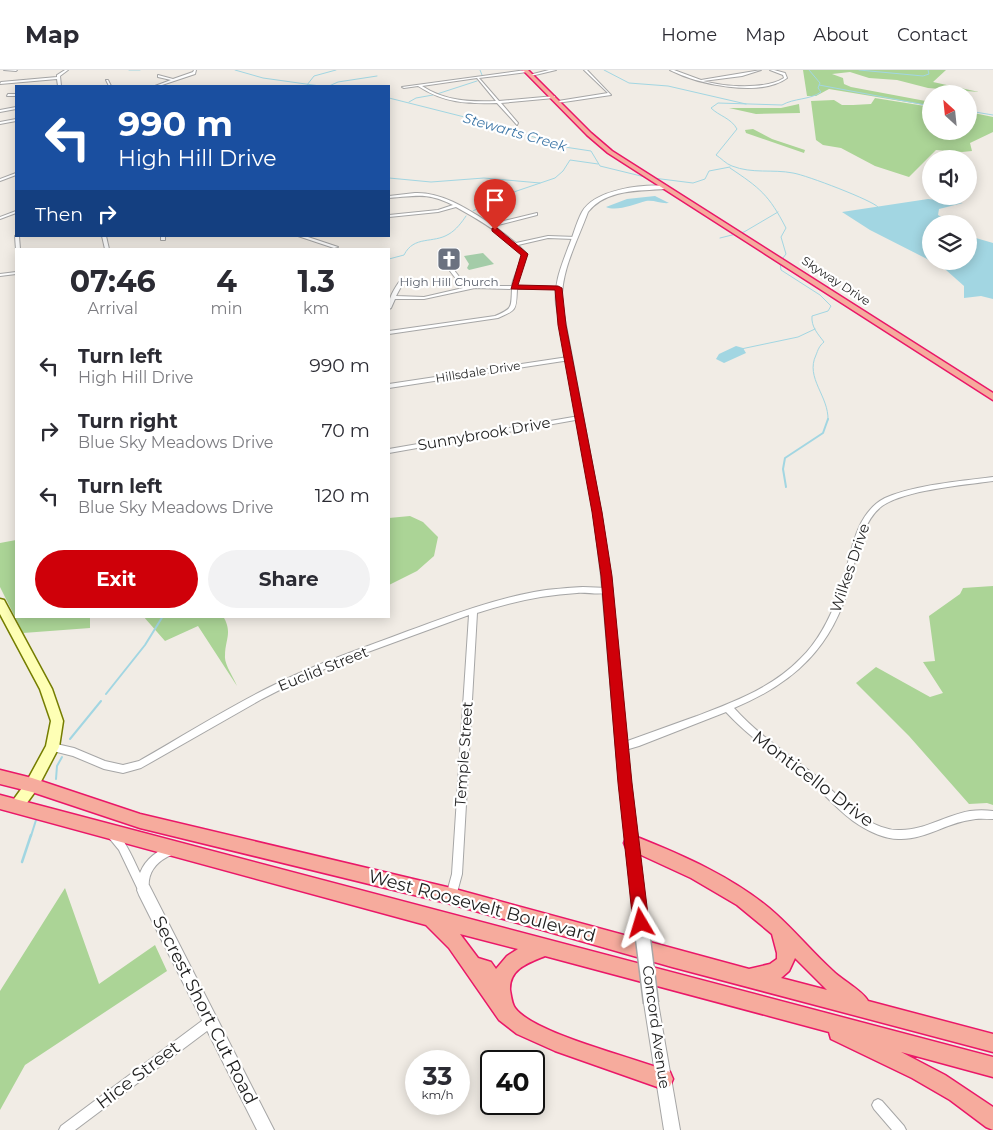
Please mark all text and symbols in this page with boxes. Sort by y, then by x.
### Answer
text: Map [25,20,79,49]
text: Home [661,24,717,46]
text: Map [745,24,785,46]
text: About [813,24,869,46]
text: Contact [897,24,968,46]
north arrow [922,85,978,140]
map controls [922,85,977,270]
text: 990 m [118,102,233,145]
icon: left [35,105,100,170]
water label: Stewarts Creek [461,109,569,156]
text: High Hill Drive [118,145,277,172]
button: sound [922,150,977,205]
pin [474,179,516,230]
icon: arrive [481,186,509,214]
icon: right [93,200,121,228]
text: Then [35,203,83,226]
button: layers [922,215,977,270]
church icon: High Hill Church [436,246,462,272]
street label: Skyway Drive [799,253,873,308]
text: 07:46 [70,263,156,300]
text: 4 [216,263,237,300]
text: 1.3 [297,263,335,300]
place label: High Hill Church [399,274,499,289]
text: Arrival [88,299,138,318]
text: min [211,299,243,318]
text: km [303,299,330,318]
text: Turn left [78,345,163,368]
icon: left [35,352,63,380]
text: 990 m [309,354,370,377]
street label: Hillsdale Drive [434,357,521,386]
text: High Hill Drive [78,368,193,387]
text: Turn right [78,410,178,433]
street label: Sunnybrook Drive [416,412,552,455]
icon: right [35,417,63,445]
text: 70 m [321,419,370,442]
text: Blue Sky Meadows Drive [78,433,274,452]
text: Turn left [78,475,163,498]
icon: left [35,482,63,510]
text: 120 m [315,484,370,507]
text: Blue Sky Meadows Drive [78,498,274,517]
street label: Wilkes Drive [825,521,874,615]
button: Exit [35,550,198,608]
button: Share [208,550,370,608]
street label: Euclid Street [275,642,371,695]
street label: Temple Street [450,701,477,807]
street label: Monticello Drive [748,726,878,832]
street label: West Roosevelt Boulevard [366,865,598,947]
position arrow [614,896,666,948]
street label: Secrest Short Cut Road [148,912,262,1108]
street label: Concord Avenue [638,964,675,1090]
street label: Hice Street [92,1036,184,1114]
speed limit sign: 40 [480,1050,545,1115]
text: 33 [423,1061,452,1091]
text: km/h [421,1087,454,1102]

